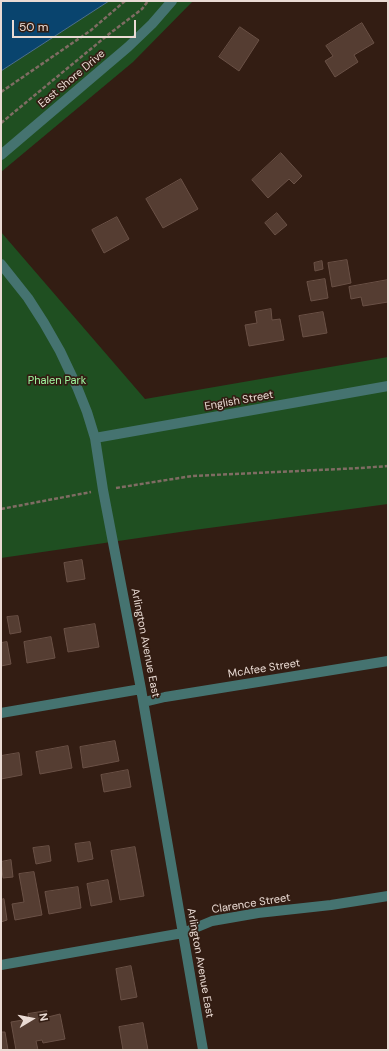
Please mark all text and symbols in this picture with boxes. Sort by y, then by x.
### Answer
scale bar [14,12,138,38]
text: 50 m [19,19,48,35]
street label: East Shore Drive [36,47,108,111]
park label: Phalen Park [28,374,86,388]
street label: English Street [204,388,274,414]
street label: Arlington Avenue East [128,587,162,699]
street label: McAfee Street [227,657,301,681]
street label: Clarence Street [211,891,291,917]
street label: Arlington Avenue East [184,907,216,1019]
north arrow [12,999,52,1039]
text: N [36,1012,51,1022]

